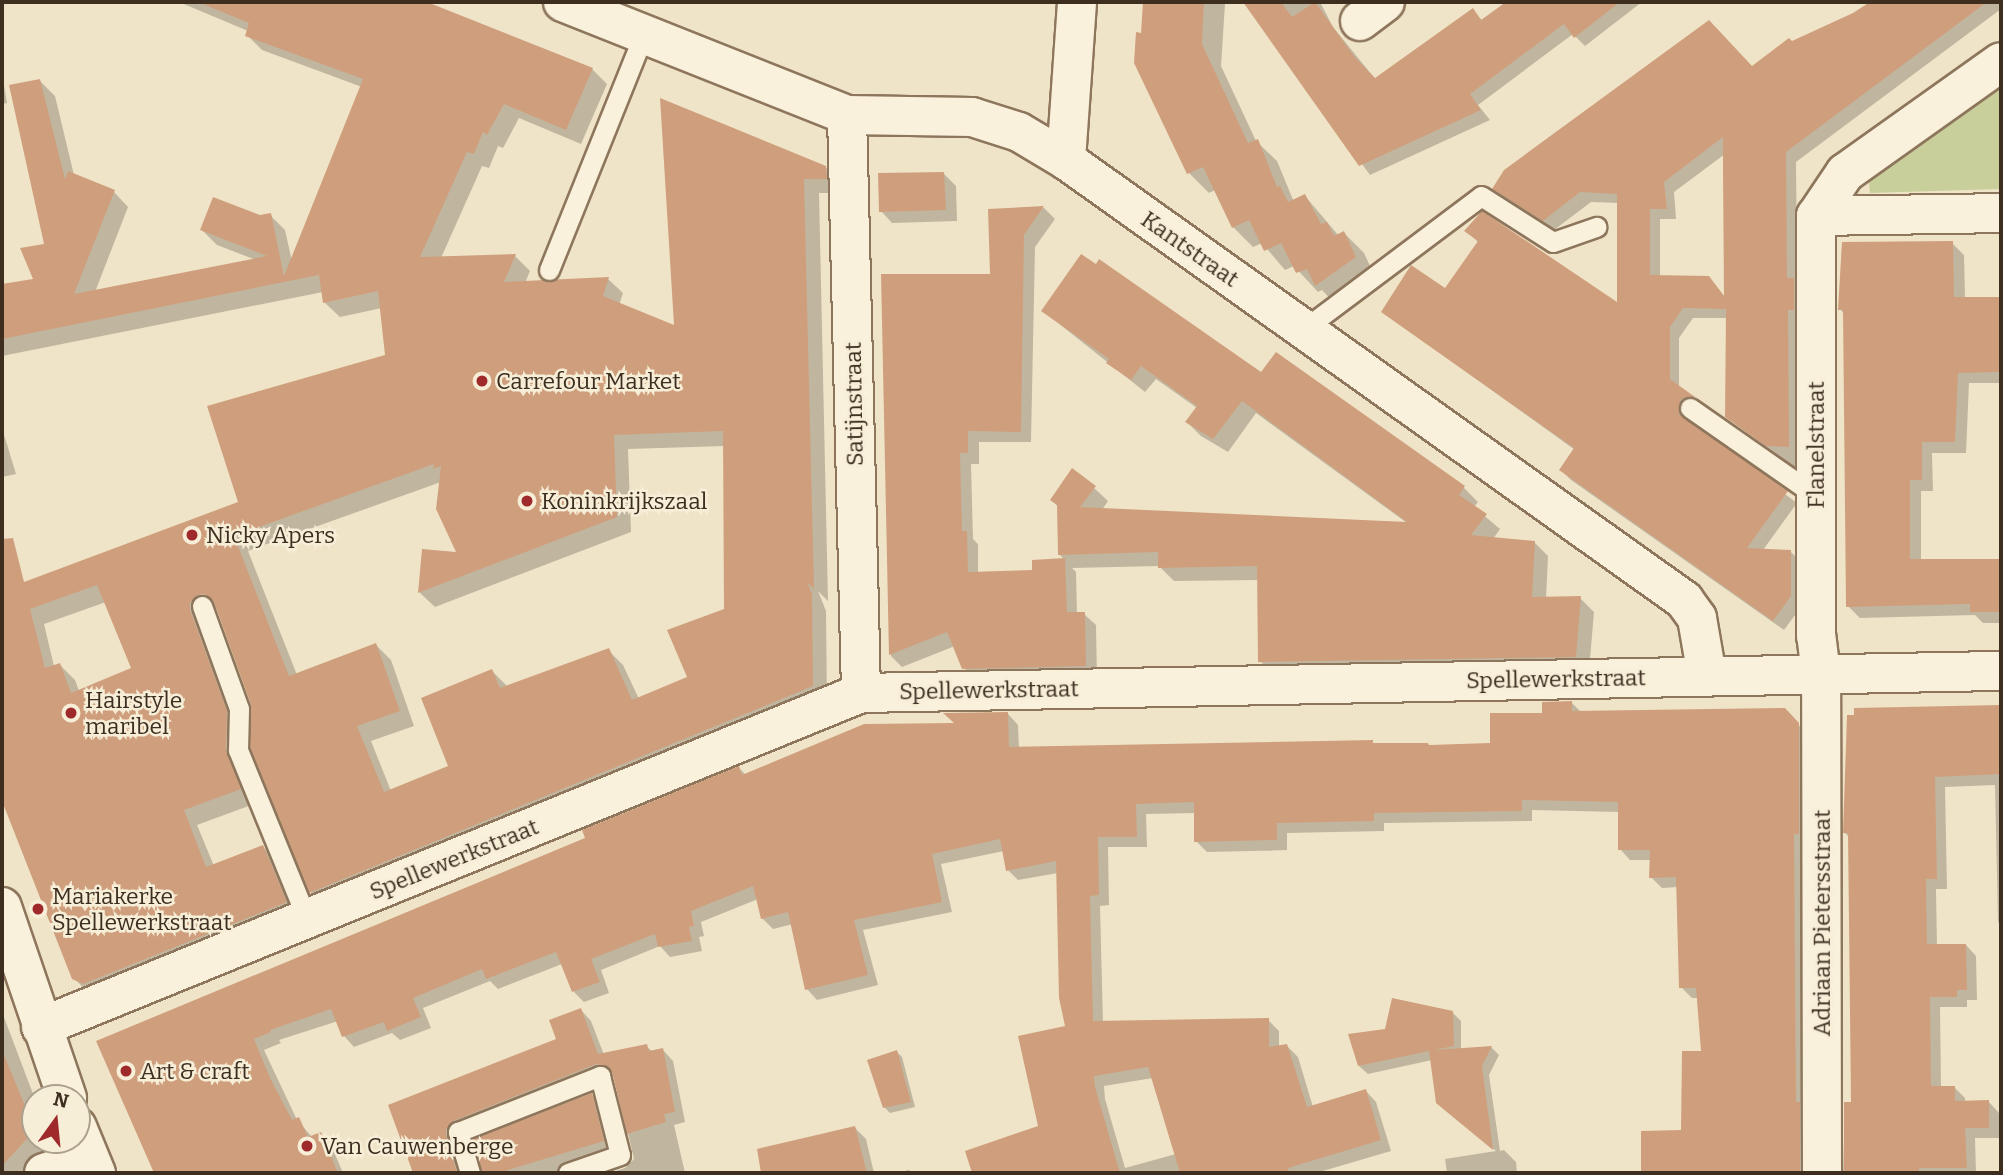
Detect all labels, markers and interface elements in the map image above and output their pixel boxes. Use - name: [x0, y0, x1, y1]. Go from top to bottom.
- street label: Kantstraat: [1136, 205, 1244, 293]
- street label: Satijnstraat: [839, 342, 869, 466]
- place label: Carrefour Market: [496, 367, 681, 395]
- marker: Carrefour Market: [474, 373, 490, 389]
- street label: Flanelstraat: [1802, 381, 1830, 509]
- place label: Koninkrijkszaal: [541, 487, 707, 515]
- marker: Koninkrijkszaal: [519, 493, 535, 509]
- place label: Nicky Apers: [206, 521, 335, 549]
- marker: Nicky Apers: [184, 527, 200, 543]
- street label: Spellewerkstraat: [1466, 664, 1646, 694]
- street label: Spellewerkstraat: [899, 675, 1079, 705]
- place label: Hairstyle maribel: [85, 686, 182, 740]
- marker: Hairstyle maribel: [63, 705, 79, 721]
- street label: Adriaan Pietersstraat: [1808, 810, 1836, 1036]
- street label: Spellewerkstraat: [366, 813, 542, 905]
- place label: Mariakerke Spellewerkstraat: [52, 882, 232, 936]
- marker: Mariakerke Spellewerkstraat: [30, 901, 46, 917]
- place label: Art & craft: [140, 1057, 249, 1085]
- marker: Art & craft: [118, 1063, 134, 1079]
- north arrow: [21, 1084, 91, 1154]
- text: N: [51, 1087, 71, 1113]
- place label: Van Cauwenberge: [321, 1132, 513, 1160]
- marker: Van Cauwenberge: [299, 1138, 315, 1154]

